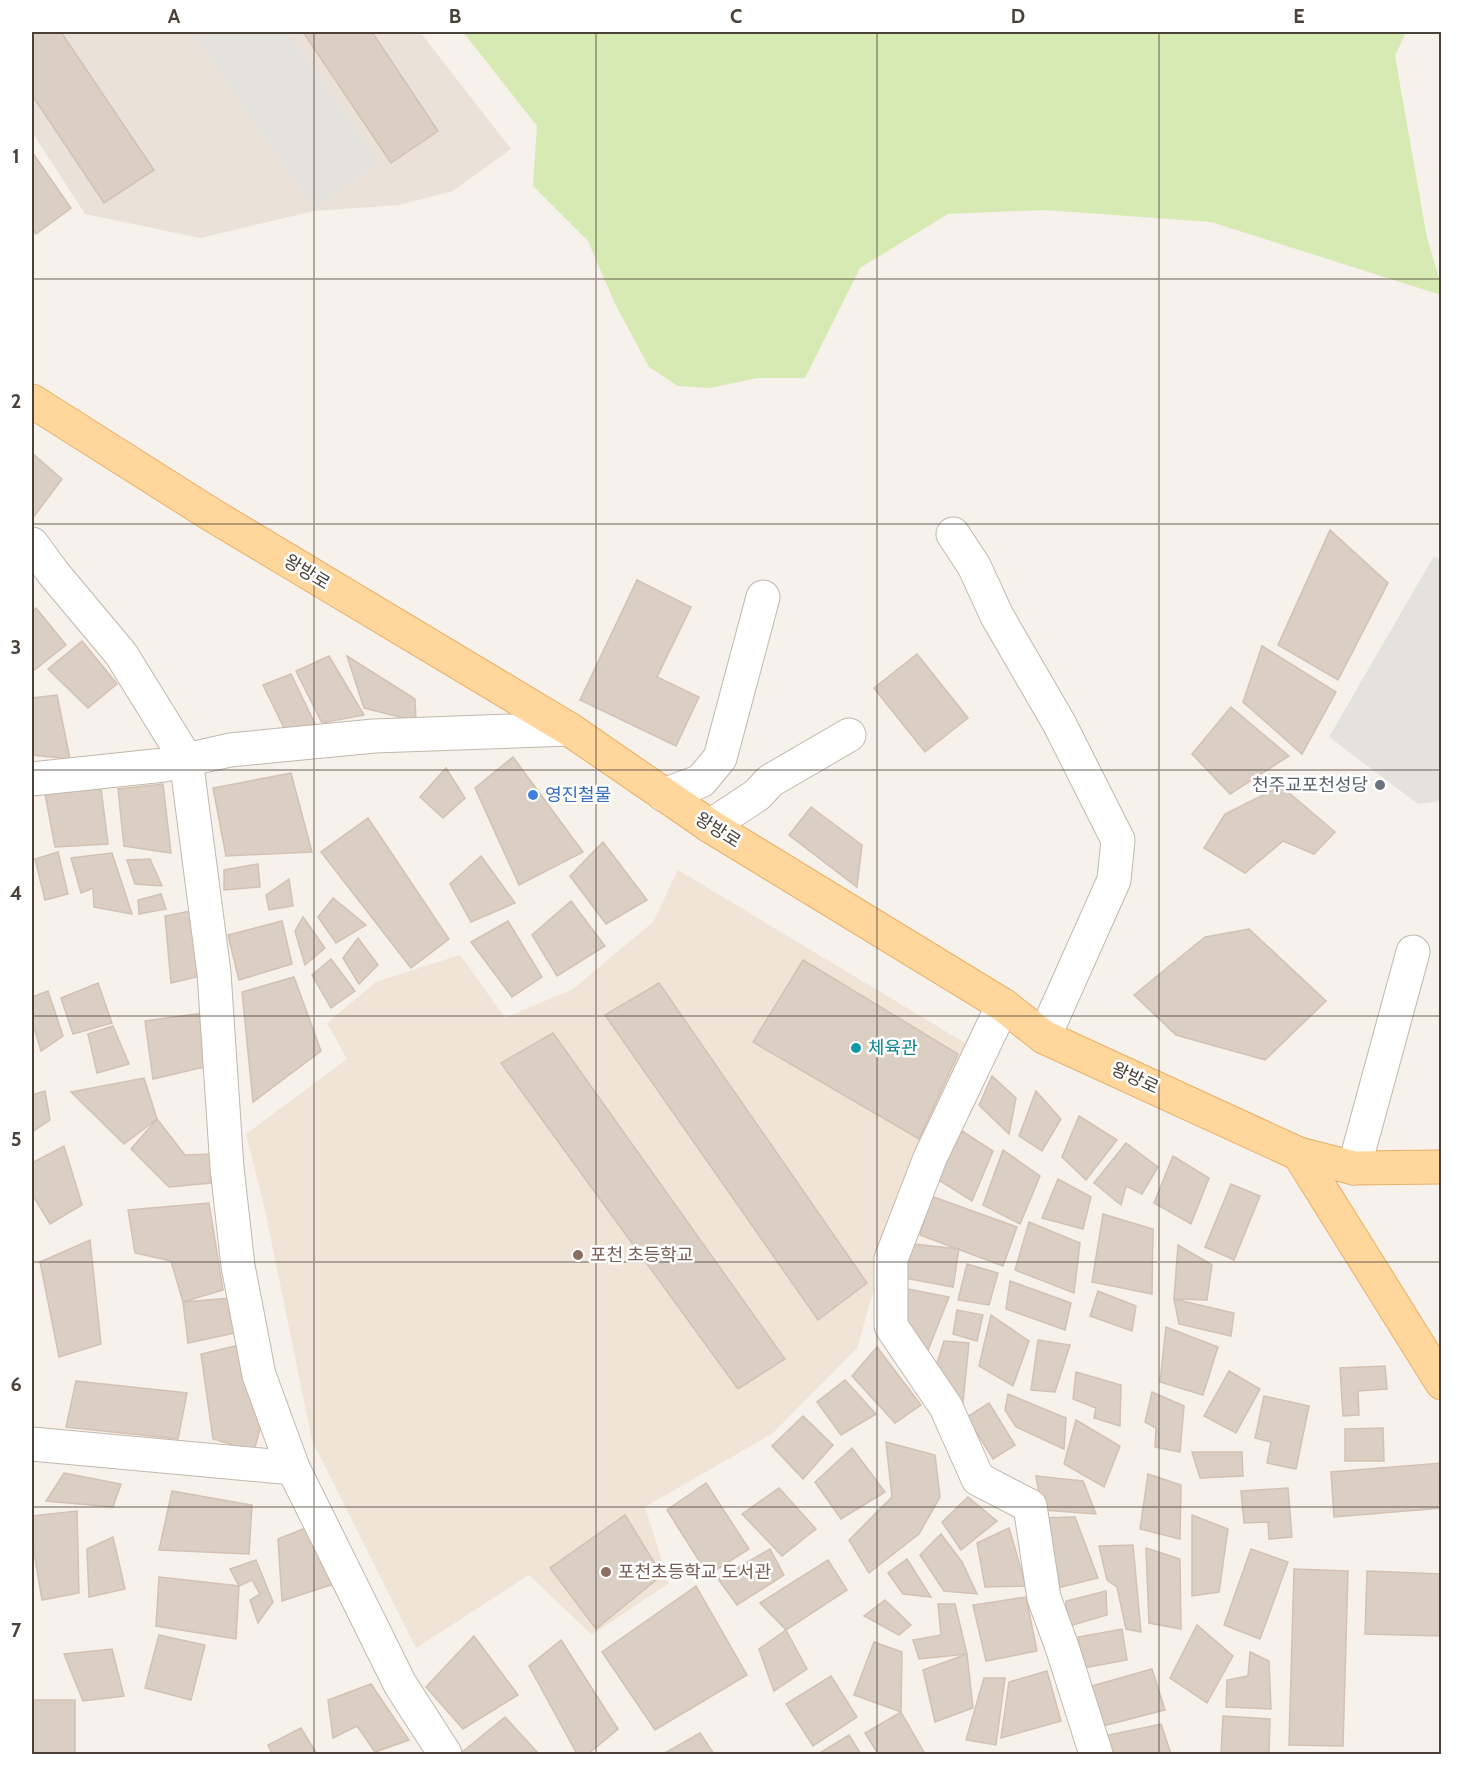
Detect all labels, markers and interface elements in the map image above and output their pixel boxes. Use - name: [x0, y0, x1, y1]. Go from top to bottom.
- text: A: [168, 4, 181, 28]
- text: B: [449, 4, 461, 28]
- text: C: [730, 4, 742, 28]
- text: D: [1011, 4, 1025, 28]
- text: E: [1293, 4, 1305, 28]
- text: 1: [12, 144, 20, 168]
- text: 2: [11, 389, 21, 413]
- street label: 왕방로: [280, 550, 334, 594]
- text: 3: [11, 635, 21, 659]
- place label: 천주교포천성당: [1252, 774, 1368, 796]
- marker: 천주교포천성당: [1373, 778, 1387, 792]
- place label: 영진철물: [545, 784, 611, 806]
- marker: 영진철물: [526, 788, 540, 802]
- street label: 왕방로: [691, 808, 745, 852]
- text: 4: [10, 881, 22, 905]
- place label: 체육관: [868, 1037, 918, 1059]
- marker: 체육관: [849, 1041, 863, 1055]
- street label: 왕방로: [1108, 1058, 1162, 1098]
- text: 5: [11, 1127, 21, 1151]
- place label: 포천 초등학교: [590, 1244, 693, 1266]
- marker: 포천 초등학교: [571, 1248, 585, 1262]
- text: 6: [10, 1372, 22, 1396]
- place label: 포천초등학교 도서관: [618, 1561, 772, 1583]
- marker: 포천초등학교 도서관: [599, 1565, 613, 1579]
- text: 7: [11, 1618, 22, 1642]

